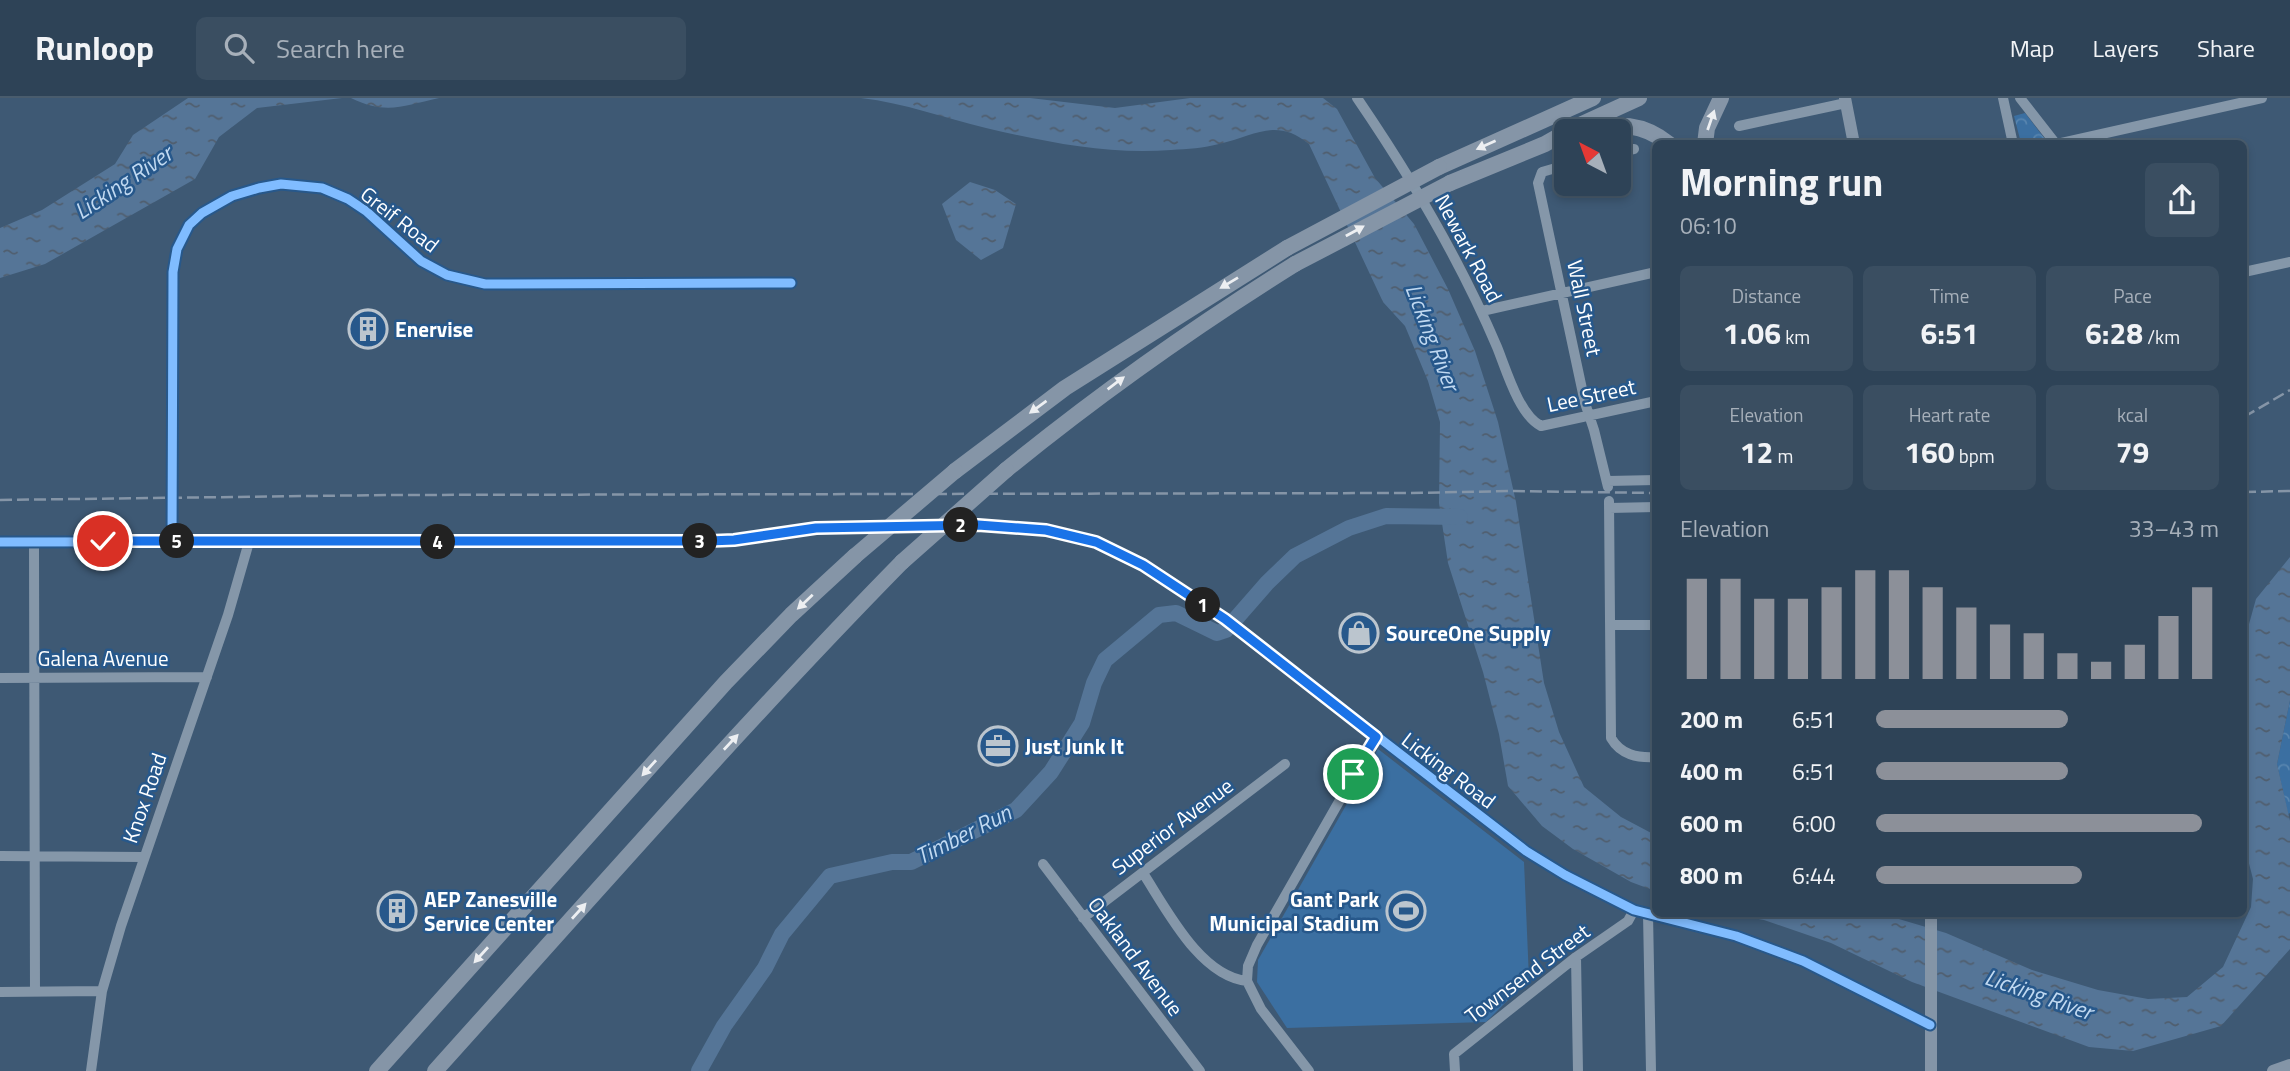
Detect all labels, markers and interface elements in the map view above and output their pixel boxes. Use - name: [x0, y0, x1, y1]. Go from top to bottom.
- search box: [196, 17, 686, 80]
- text: Runloop: [35, 23, 154, 73]
- icon: search: [220, 29, 258, 67]
- text: Search here: [276, 29, 405, 68]
- text: Map: [2010, 30, 2055, 66]
- text: Layers: [2093, 30, 2159, 66]
- text: Share: [2197, 30, 2255, 66]
- one-way arrow: [1706, 109, 1717, 130]
- north arrow: [1554, 119, 1631, 196]
- map controls: [1554, 119, 1631, 196]
- water label: Licking River: [67, 135, 181, 228]
- one-way arrow: [1476, 139, 1496, 151]
- text: Morning run: [1680, 153, 1883, 211]
- button: share: [2145, 163, 2219, 237]
- street label: Greif Road: [354, 178, 446, 260]
- street label: Newark Road: [1427, 188, 1511, 308]
- text: 06:10: [1680, 208, 1737, 243]
- one-way arrow: [1345, 225, 1365, 237]
- street label: Wall Street: [1559, 257, 1611, 360]
- one-way arrow: [1219, 277, 1238, 290]
- water label: Licking River: [1397, 278, 1470, 398]
- text: Distance: [1732, 281, 1801, 310]
- text: Time: [1930, 281, 1969, 310]
- text: Pace: [2113, 281, 2152, 310]
- building icon: Enervise: [347, 308, 389, 350]
- text: 1.06: [1723, 310, 1781, 356]
- text: 6:51: [1920, 310, 1979, 356]
- text: 6:28: [2085, 310, 2143, 356]
- place label: Enervise: [395, 313, 473, 345]
- text: km: [1781, 322, 1810, 351]
- text: /km: [2143, 322, 2180, 351]
- street label: Lee Street: [1544, 370, 1639, 420]
- one-way arrow: [1107, 376, 1125, 391]
- one-way arrow: [1030, 400, 1048, 415]
- text: Elevation: [1730, 400, 1803, 429]
- text: Heart rate: [1909, 400, 1990, 429]
- text: kcal: [2117, 400, 2148, 429]
- text: 12: [1740, 429, 1773, 475]
- text: 160: [1904, 429, 1955, 475]
- text: 79: [2116, 429, 2149, 475]
- text: m: [1773, 441, 1793, 470]
- text: bpm: [1955, 441, 1995, 470]
- pin: 2: [944, 508, 978, 542]
- text: 2: [955, 510, 966, 539]
- pin: [73, 511, 133, 571]
- text: Elevation: [1680, 511, 1769, 546]
- text: 33–43 m: [2129, 511, 2219, 546]
- icon: check: [84, 522, 122, 560]
- pin: 5: [160, 524, 194, 558]
- pin: 4: [420, 524, 456, 560]
- pin: 3: [682, 524, 718, 558]
- text: 5: [171, 526, 182, 555]
- text: 3: [694, 526, 705, 555]
- text: 4: [432, 527, 443, 556]
- pin: 1: [1186, 588, 1220, 622]
- text: 1: [1197, 590, 1208, 619]
- one-way arrow: [797, 594, 814, 610]
- shop icon: SourceOne Supply: [1338, 612, 1380, 654]
- place label: SourceOne Supply: [1386, 617, 1551, 649]
- street label: Galena Avenue: [37, 642, 169, 674]
- text: 200 m: [1680, 702, 1743, 737]
- text: 6:51: [1792, 702, 1836, 737]
- street label: Licking Road: [1395, 724, 1503, 816]
- office icon: Just Junk It: [977, 725, 1019, 767]
- place label: Just Junk It: [1025, 730, 1124, 762]
- one-way arrow: [723, 734, 739, 751]
- pin: [1323, 744, 1383, 804]
- street label: Knox Road: [114, 749, 174, 847]
- text: 400 m: [1680, 754, 1743, 789]
- text: 6:51: [1792, 754, 1836, 789]
- icon: arrive: [1334, 755, 1372, 793]
- one-way arrow: [642, 759, 657, 776]
- street label: Superior Avenue: [1105, 770, 1239, 882]
- water label: Timber Run: [909, 795, 1018, 873]
- text: 600 m: [1680, 806, 1743, 841]
- text: 6:00: [1792, 806, 1836, 841]
- text: 800 m: [1680, 858, 1743, 893]
- text: 6:44: [1792, 858, 1836, 893]
- place label: AEP Zanesville Service Center: [424, 883, 557, 939]
- place label: Gant Park Municipal Stadium: [1209, 883, 1379, 939]
- street label: Oakland Avenue: [1080, 889, 1192, 1023]
- building icon: AEP Zanesville Service Center: [376, 890, 418, 932]
- sports icon: Gant Park Municipal Stadium: [1385, 890, 1427, 932]
- one-way arrow: [570, 903, 586, 920]
- street label: Townsend Street: [1458, 915, 1597, 1031]
- one-way arrow: [473, 946, 489, 964]
- water label: Licking River: [1980, 959, 2100, 1030]

